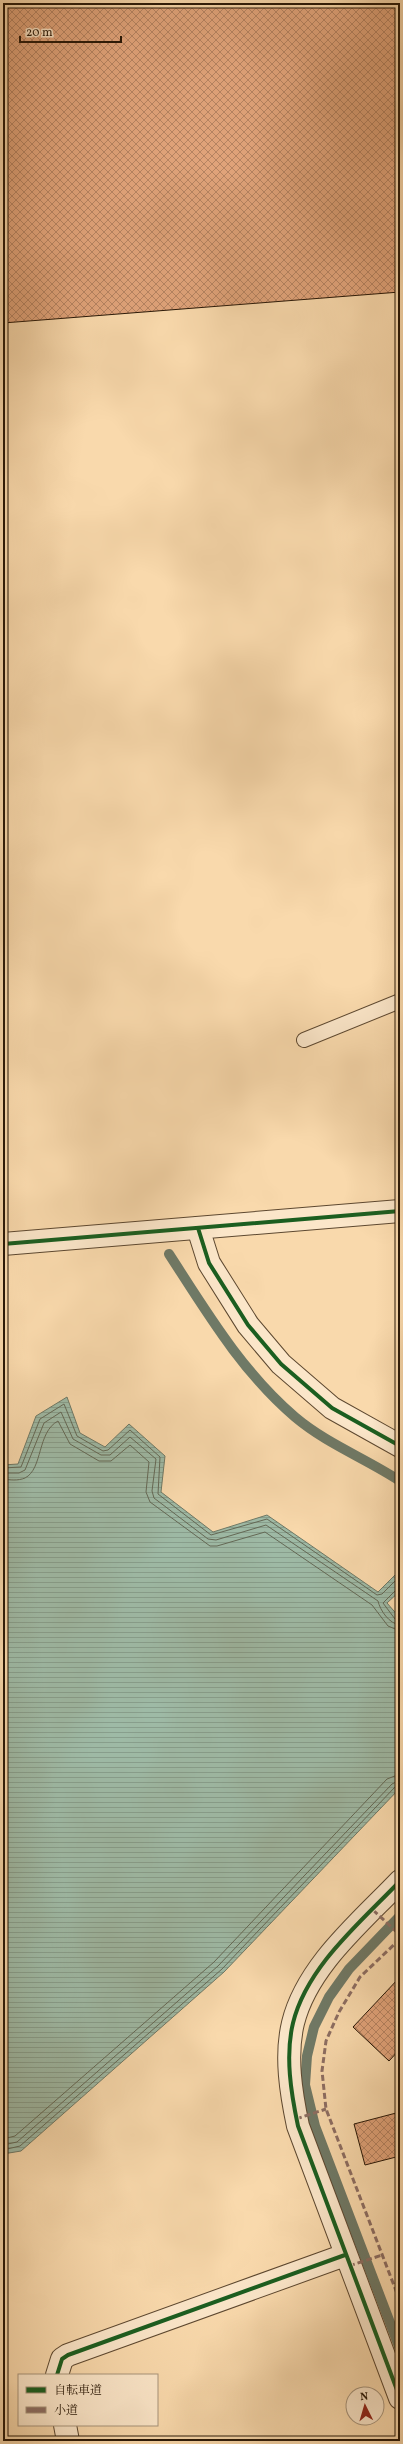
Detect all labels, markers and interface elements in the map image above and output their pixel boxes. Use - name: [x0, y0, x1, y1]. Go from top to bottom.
- scale bar: [20, 18, 121, 44]
- text: 20 m: [26, 25, 53, 41]
- legend: [18, 2374, 158, 2426]
- text: 自転車道: [54, 2383, 102, 2399]
- north arrow: [345, 2386, 385, 2426]
- text: N: [360, 2390, 369, 2405]
- text: 小道: [54, 2403, 78, 2419]

